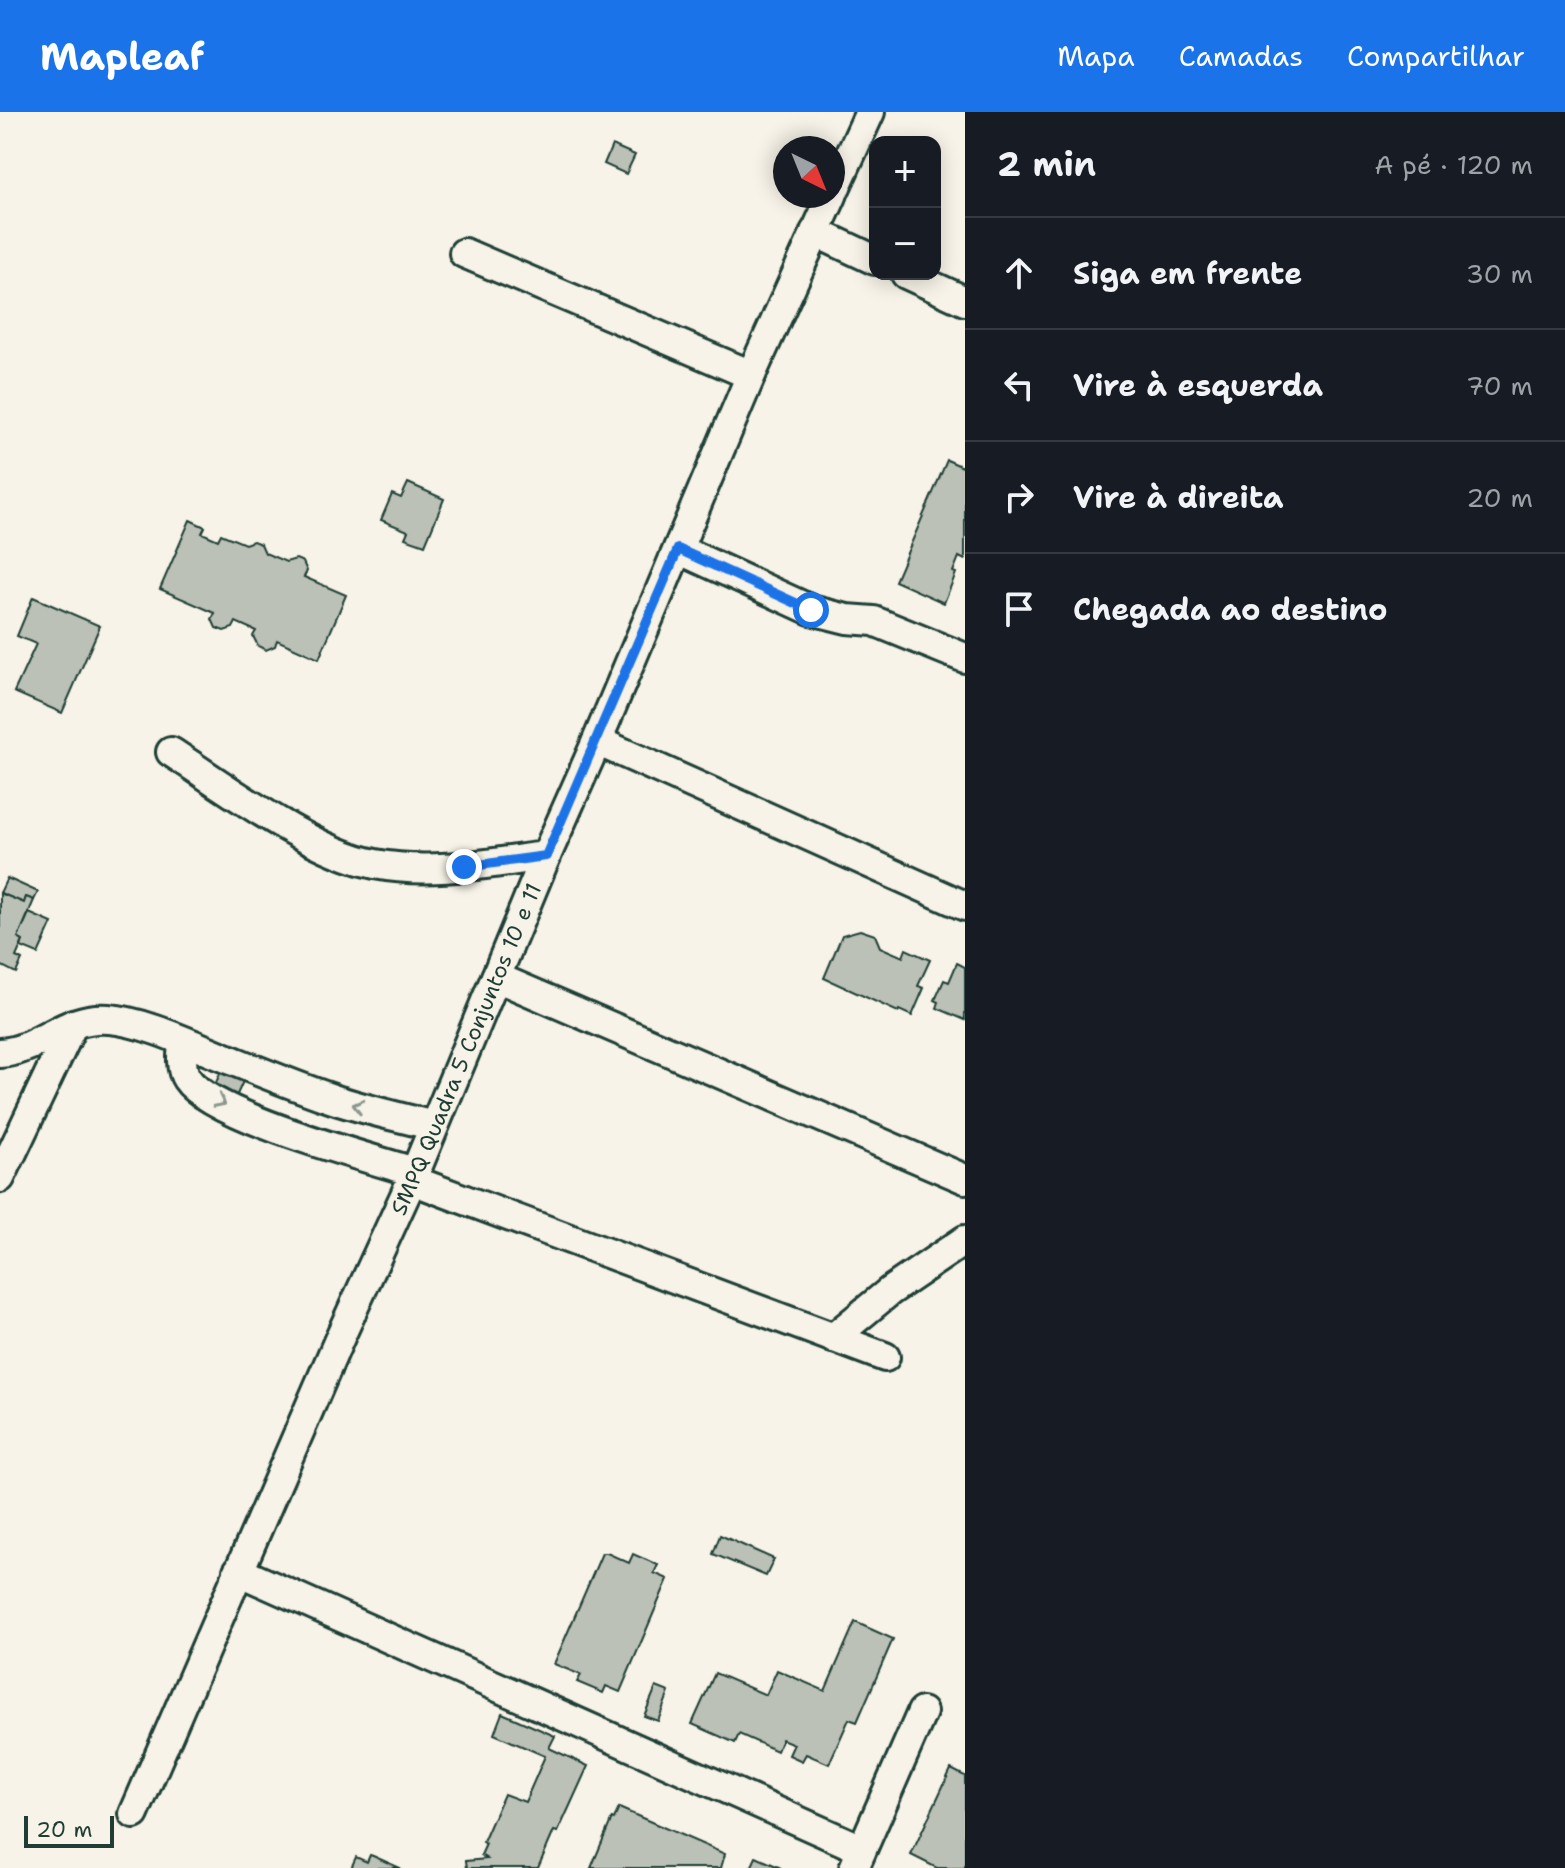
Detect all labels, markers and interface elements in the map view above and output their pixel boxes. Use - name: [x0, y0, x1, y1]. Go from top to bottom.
- text: Mapleaf: [40, 31, 205, 82]
- text: Mapa: [1057, 37, 1135, 75]
- text: Camadas: [1179, 37, 1303, 75]
- text: Compartilhar: [1347, 37, 1525, 75]
- north arrow: [773, 136, 845, 208]
- map controls: [869, 136, 941, 280]
- button: +: [869, 136, 941, 208]
- text: 2 min: [997, 141, 1096, 187]
- text: A pé · 120 m: [1375, 147, 1533, 182]
- button: −: [869, 208, 941, 280]
- icon: ahead: [997, 251, 1041, 295]
- text: Siga em frente: [1073, 253, 1302, 294]
- text: 30 m: [1466, 256, 1533, 291]
- icon: left: [997, 363, 1041, 407]
- text: Vire à esquerda: [1073, 365, 1323, 406]
- text: 70 m: [1466, 368, 1533, 403]
- icon: right: [997, 475, 1041, 519]
- text: Vire à direita: [1073, 477, 1284, 518]
- text: 20 m: [1466, 480, 1533, 515]
- icon: arrive: [997, 587, 1041, 631]
- text: Chegada ao destino: [1073, 589, 1388, 630]
- route start: [793, 592, 829, 628]
- route end: [446, 849, 482, 885]
- street label: SMPQ Quadra 5 Conjuntos 10 e 11: [384, 879, 548, 1219]
- one-way arrow: [212, 1093, 227, 1108]
- one-way arrow: [352, 1099, 366, 1115]
- scale bar: [24, 1812, 114, 1848]
- text: 20 m: [36, 1815, 93, 1844]

